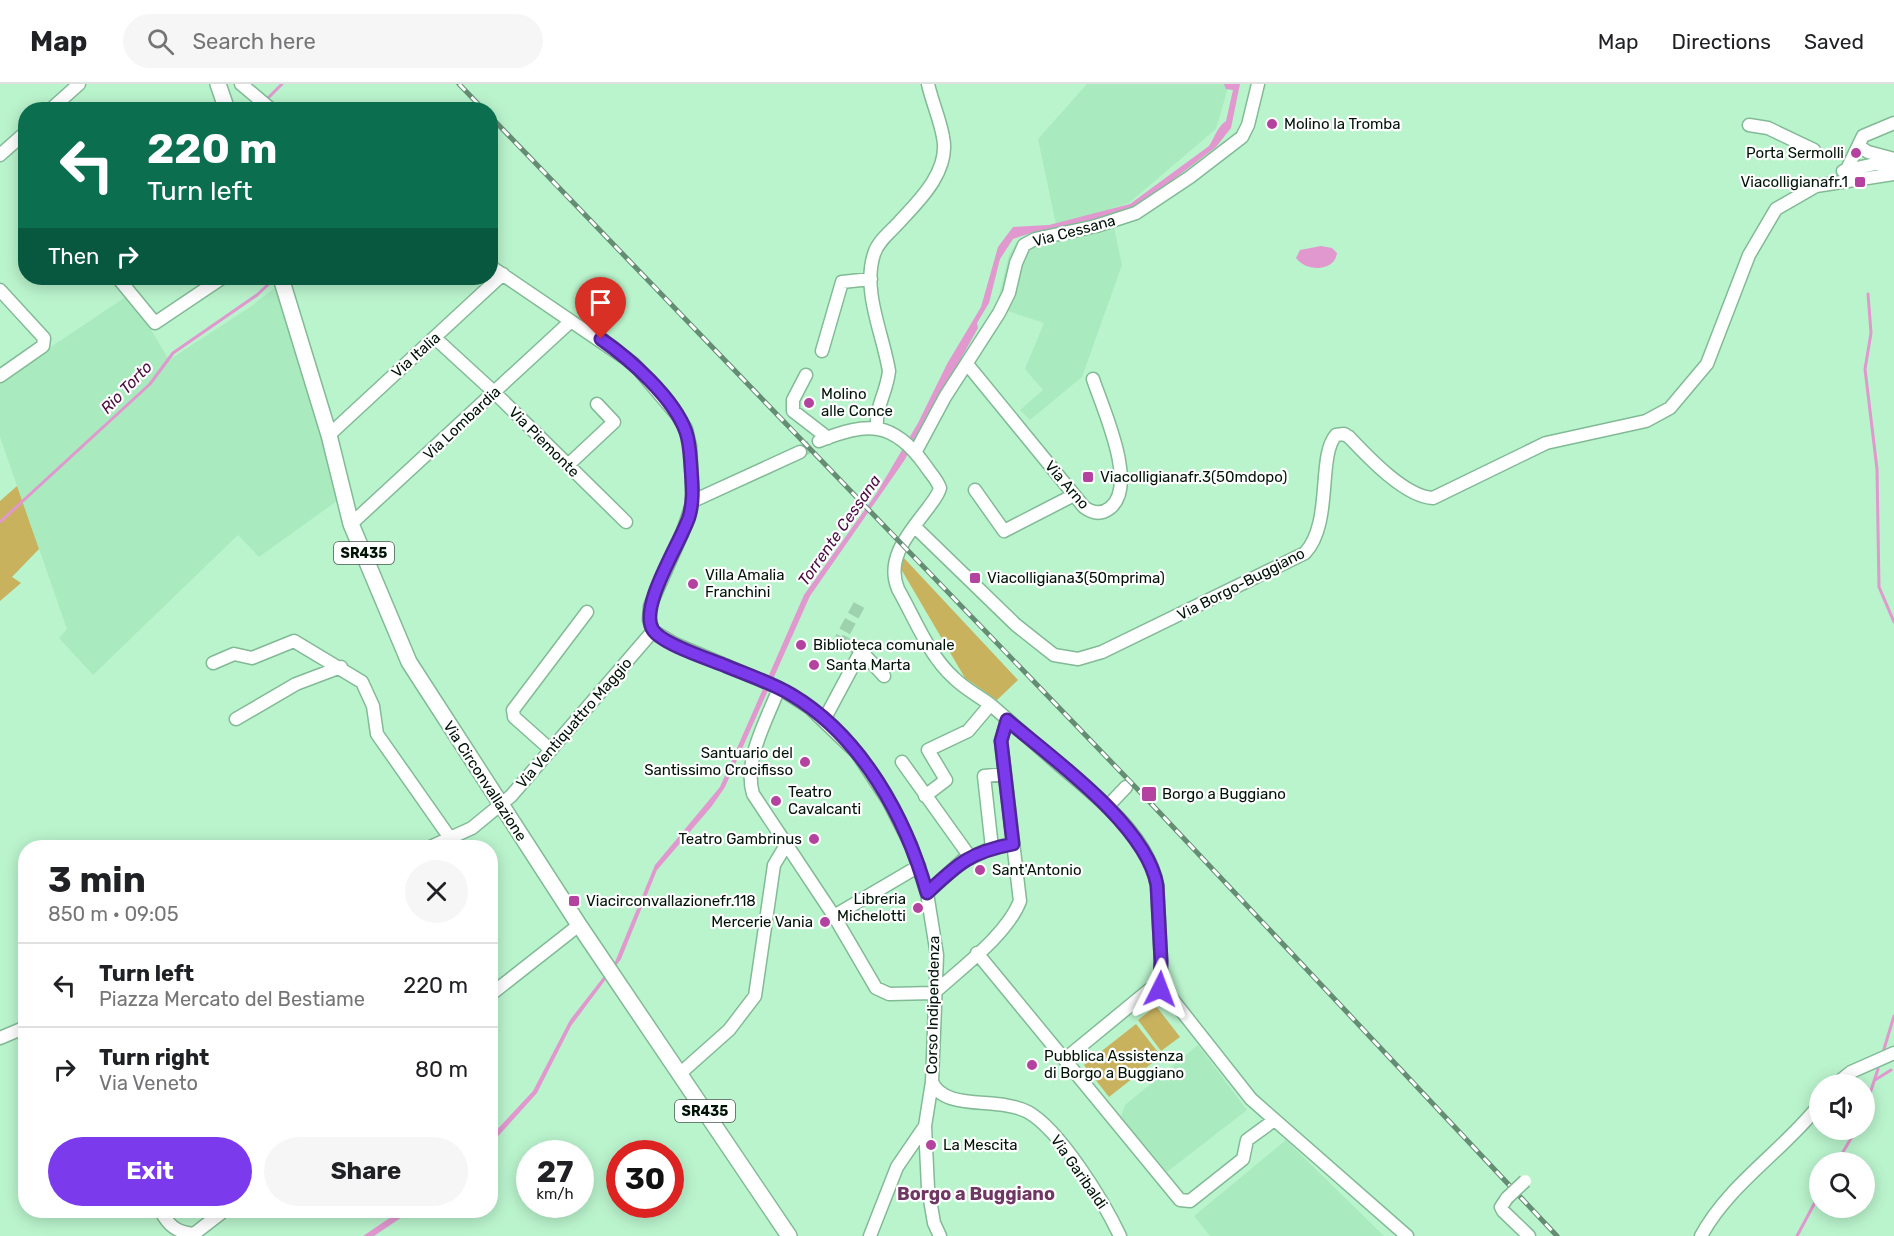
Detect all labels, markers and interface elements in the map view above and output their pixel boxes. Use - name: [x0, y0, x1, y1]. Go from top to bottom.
- search box: [123, 14, 543, 68]
- text: Map: [30, 25, 87, 58]
- icon: search: [144, 25, 177, 58]
- text: Search here: [192, 28, 316, 55]
- text: Map: [1598, 29, 1639, 54]
- text: Directions: [1672, 29, 1771, 54]
- text: Saved: [1804, 29, 1864, 54]
- place label: Molino la Tromba: [1284, 115, 1401, 133]
- marker: Molino la Tromba: [1265, 117, 1279, 131]
- text: 220 m: [147, 124, 278, 174]
- icon: left: [48, 126, 126, 204]
- place label: Porta Sermolli: [1746, 144, 1844, 162]
- marker: Porta Sermolli: [1849, 146, 1863, 160]
- place label: Viacolligianafr.1: [1740, 173, 1848, 191]
- text: Turn left: [147, 175, 252, 207]
- marker: Viacolligianafr.1: [1853, 175, 1867, 189]
- street label: Via Cessana: [1031, 211, 1117, 251]
- icon: right: [111, 240, 144, 273]
- text: Then: [48, 243, 99, 270]
- pin: [575, 277, 626, 339]
- icon: arrive: [584, 286, 617, 319]
- street label: Via Italia: [388, 329, 444, 381]
- water label: Rio Torto: [97, 357, 156, 417]
- street label: Via Lombardia: [420, 383, 504, 463]
- place label: Molino alle Conce: [821, 385, 893, 420]
- marker: Molino alle Conce: [802, 396, 816, 410]
- street label: Via Piemonte: [505, 403, 583, 481]
- street label: Via Arno: [1041, 457, 1093, 513]
- place label: Viacolligianafr.3(50mdopo): [1100, 468, 1287, 486]
- marker: Viacolligianafr.3(50mdopo): [1081, 470, 1095, 484]
- water label: Torrente Cessana: [794, 471, 885, 589]
- road number: SR435: [334, 542, 394, 564]
- street label: Via Borgo-Buggiano: [1174, 544, 1308, 624]
- place label: Villa Amalia Franchini: [705, 566, 784, 601]
- place label: Viacolligiana3(50mprima): [987, 569, 1165, 587]
- marker: Viacolligiana3(50mprima): [968, 571, 982, 585]
- marker: Villa Amalia Franchini: [686, 577, 700, 591]
- place label: Biblioteca comunale: [813, 636, 955, 654]
- marker: Biblioteca comunale: [794, 638, 808, 652]
- street label: Via Ventiquattro Maggio: [512, 654, 636, 792]
- place label: Santa Marta: [826, 656, 910, 674]
- marker: Santa Marta: [807, 658, 821, 672]
- street label: Via Circonvallazione: [439, 718, 531, 844]
- place label: Santuario del Santissimo Crocifisso: [644, 744, 793, 779]
- marker: Santuario del Santissimo Crocifisso: [798, 755, 812, 769]
- place label: Teatro Cavalcanti: [788, 783, 861, 818]
- marker: Borgo a Buggiano: [1140, 785, 1158, 803]
- place label: Borgo a Buggiano: [1162, 785, 1286, 803]
- marker: Teatro Cavalcanti: [769, 794, 783, 808]
- place label: Teatro Gambrinus: [679, 830, 802, 848]
- marker: Teatro Gambrinus: [807, 832, 821, 846]
- text: 3 min: [48, 858, 146, 901]
- button: close: [405, 860, 468, 923]
- place label: Sant'Antonio: [992, 861, 1082, 879]
- marker: Sant'Antonio: [973, 863, 987, 877]
- place label: Libreria Michelotti: [837, 890, 906, 925]
- place label: Viacirconvallazionefr.118: [586, 892, 756, 910]
- marker: Viacirconvallazionefr.118: [567, 894, 581, 908]
- marker: Libreria Michelotti: [911, 901, 925, 915]
- text: 850 m · 09:05: [48, 902, 179, 926]
- place label: Mercerie Vania: [711, 913, 813, 931]
- marker: Mercerie Vania: [818, 915, 832, 929]
- street label: Corso Indipendenza: [923, 935, 943, 1075]
- position arrow: [1128, 957, 1192, 1021]
- text: Turn left: [99, 960, 194, 987]
- icon: left: [48, 969, 81, 1002]
- text: 220 m: [403, 972, 468, 999]
- text: Piazza Mercato del Bestiame: [99, 987, 365, 1011]
- text: Turn right: [99, 1044, 209, 1071]
- place label: Pubblica Assistenza di Borgo a Buggiano: [1044, 1047, 1184, 1082]
- icon: right: [48, 1053, 81, 1086]
- text: 80 m: [415, 1056, 468, 1083]
- marker: Pubblica Assistenza di Borgo a Buggiano: [1025, 1058, 1039, 1072]
- text: Via Veneto: [99, 1071, 198, 1095]
- map controls: [1809, 1074, 1875, 1218]
- button: sound: [1809, 1074, 1875, 1140]
- road number: SR435: [675, 1100, 735, 1122]
- street label: Via Garibaldi: [1047, 1131, 1111, 1213]
- place label: La Mescita: [943, 1136, 1017, 1154]
- button: Exit: [48, 1137, 252, 1206]
- button: Share: [264, 1137, 468, 1206]
- marker: La Mescita: [924, 1138, 938, 1152]
- speed limit sign: 30: [606, 1140, 684, 1218]
- button: search: [1809, 1152, 1875, 1218]
- text: 27: [537, 1154, 573, 1190]
- district label: Borgo a Buggiano: [897, 1183, 1055, 1205]
- text: km/h: [536, 1185, 574, 1203]

